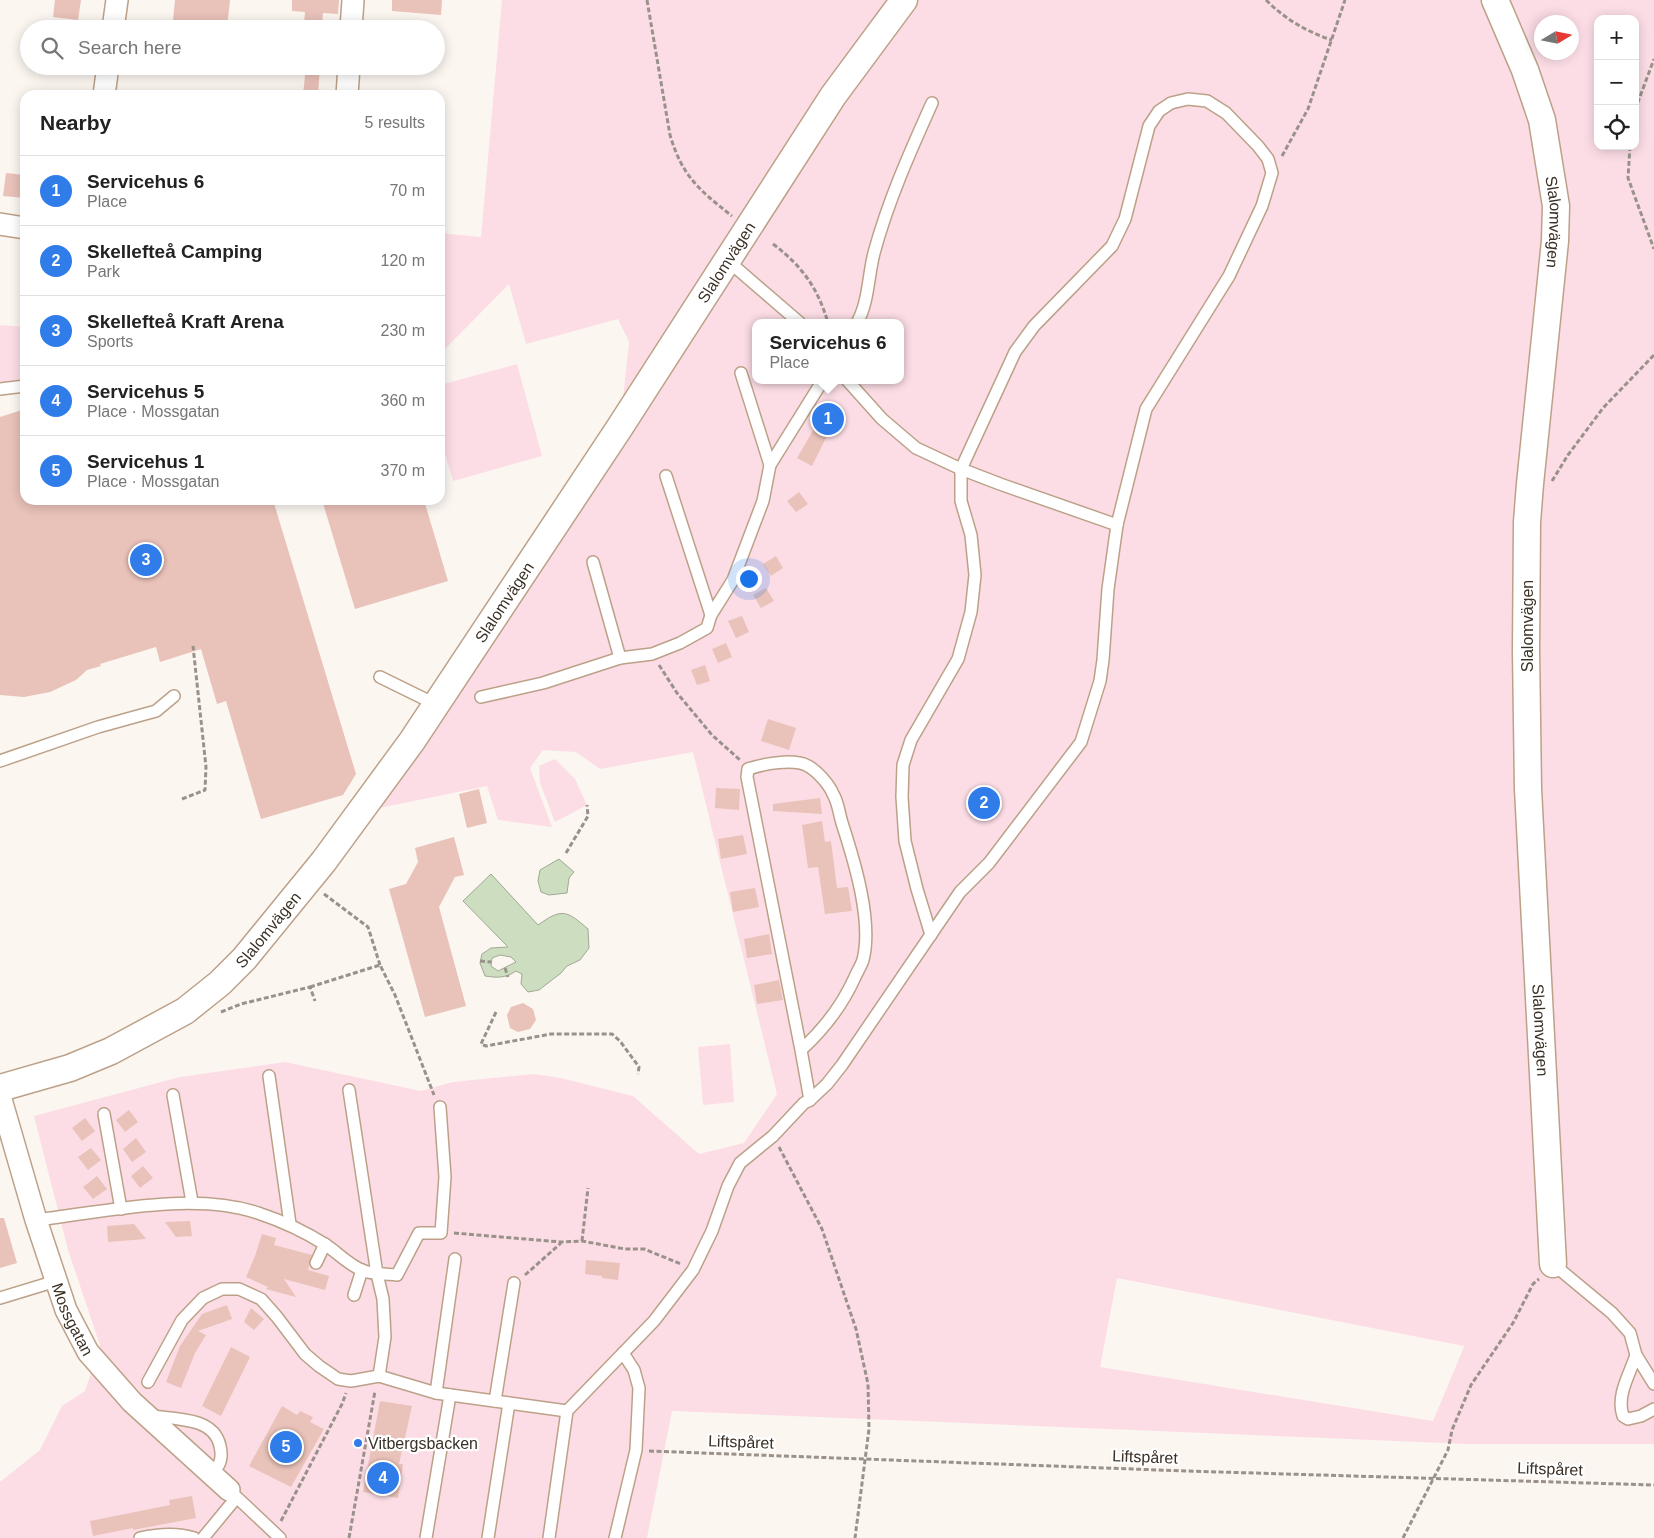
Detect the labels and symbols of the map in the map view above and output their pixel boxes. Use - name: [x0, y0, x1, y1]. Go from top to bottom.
- north arrow: [1534, 15, 1579, 60]
- street label: Slalomvägen: [1543, 175, 1565, 269]
- street label: Slalomvägen: [694, 219, 758, 306]
- pin: 1: [812, 400, 844, 438]
- pin: 3: [130, 541, 162, 579]
- street label: Slalomvägen: [471, 559, 537, 645]
- your location: [736, 566, 762, 592]
- street label: Slalomvägen: [1519, 580, 1536, 672]
- pin: 2: [968, 784, 1000, 822]
- street label: Slalomvägen: [232, 888, 304, 971]
- street label: Slalomvägen: [1530, 983, 1552, 1077]
- street label: Mossgatan: [49, 1281, 97, 1358]
- pin: 5: [270, 1428, 302, 1466]
- street label: Liftspåret: [708, 1432, 775, 1452]
- place label: Vitbergsbacken: [368, 1435, 478, 1452]
- marker: Vitbergsbacken: [352, 1437, 364, 1449]
- street label: Liftspåret: [1112, 1447, 1179, 1467]
- pin: 4: [367, 1459, 399, 1497]
- street label: Liftspåret: [1517, 1459, 1584, 1479]

